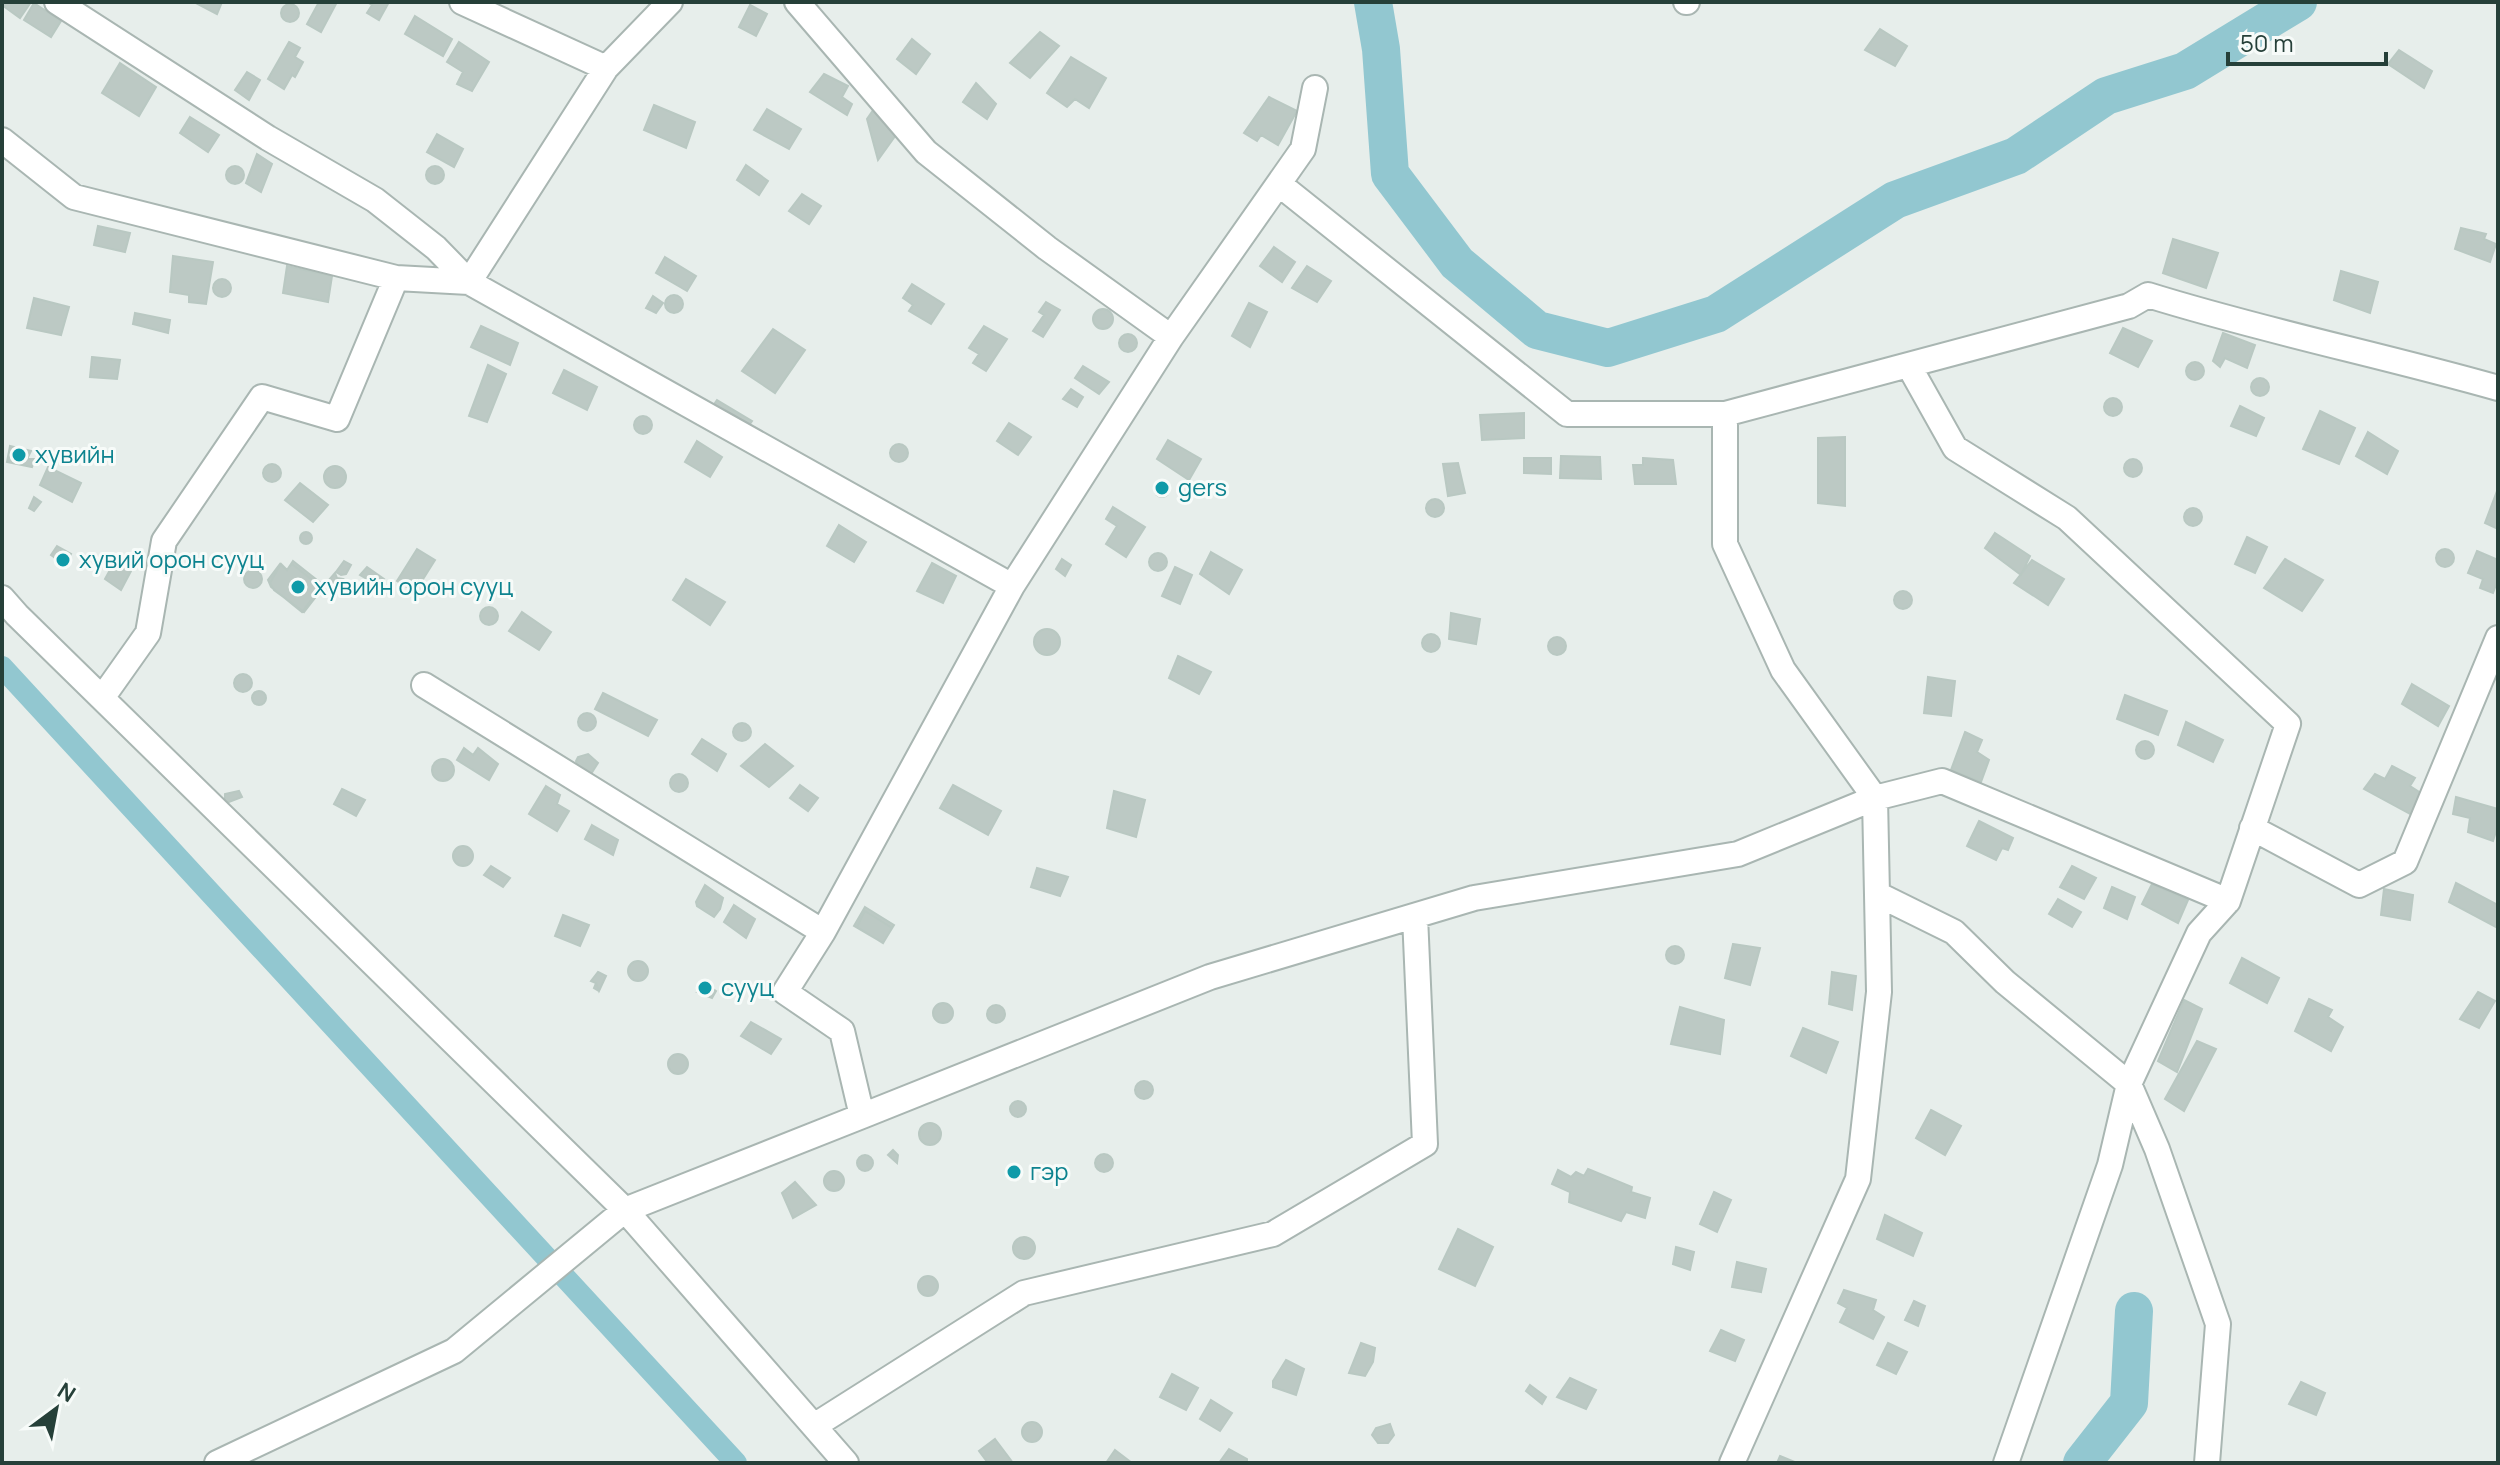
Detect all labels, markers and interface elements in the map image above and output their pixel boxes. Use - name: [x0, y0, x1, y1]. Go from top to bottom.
- scale bar: [2228, 16, 2386, 66]
- text: 50 m: [2240, 26, 2294, 59]
- place label: хувийн: [35, 437, 115, 470]
- marker: хувийн: [10, 446, 28, 464]
- place label: gers: [1178, 470, 1227, 503]
- marker: gers: [1153, 479, 1171, 497]
- place label: хувий орон сууц: [79, 542, 264, 575]
- marker: хувий орон сууц: [54, 551, 72, 569]
- place label: хувийн орон сууц: [314, 569, 513, 602]
- marker: хувийн орон сууц: [289, 578, 307, 596]
- place label: сууц: [721, 970, 774, 1003]
- marker: сууц: [696, 979, 714, 997]
- place label: гэр: [1030, 1154, 1068, 1187]
- marker: гэр: [1005, 1163, 1023, 1181]
- north arrow: [16, 1369, 96, 1449]
- text: N: [52, 1375, 81, 1409]

